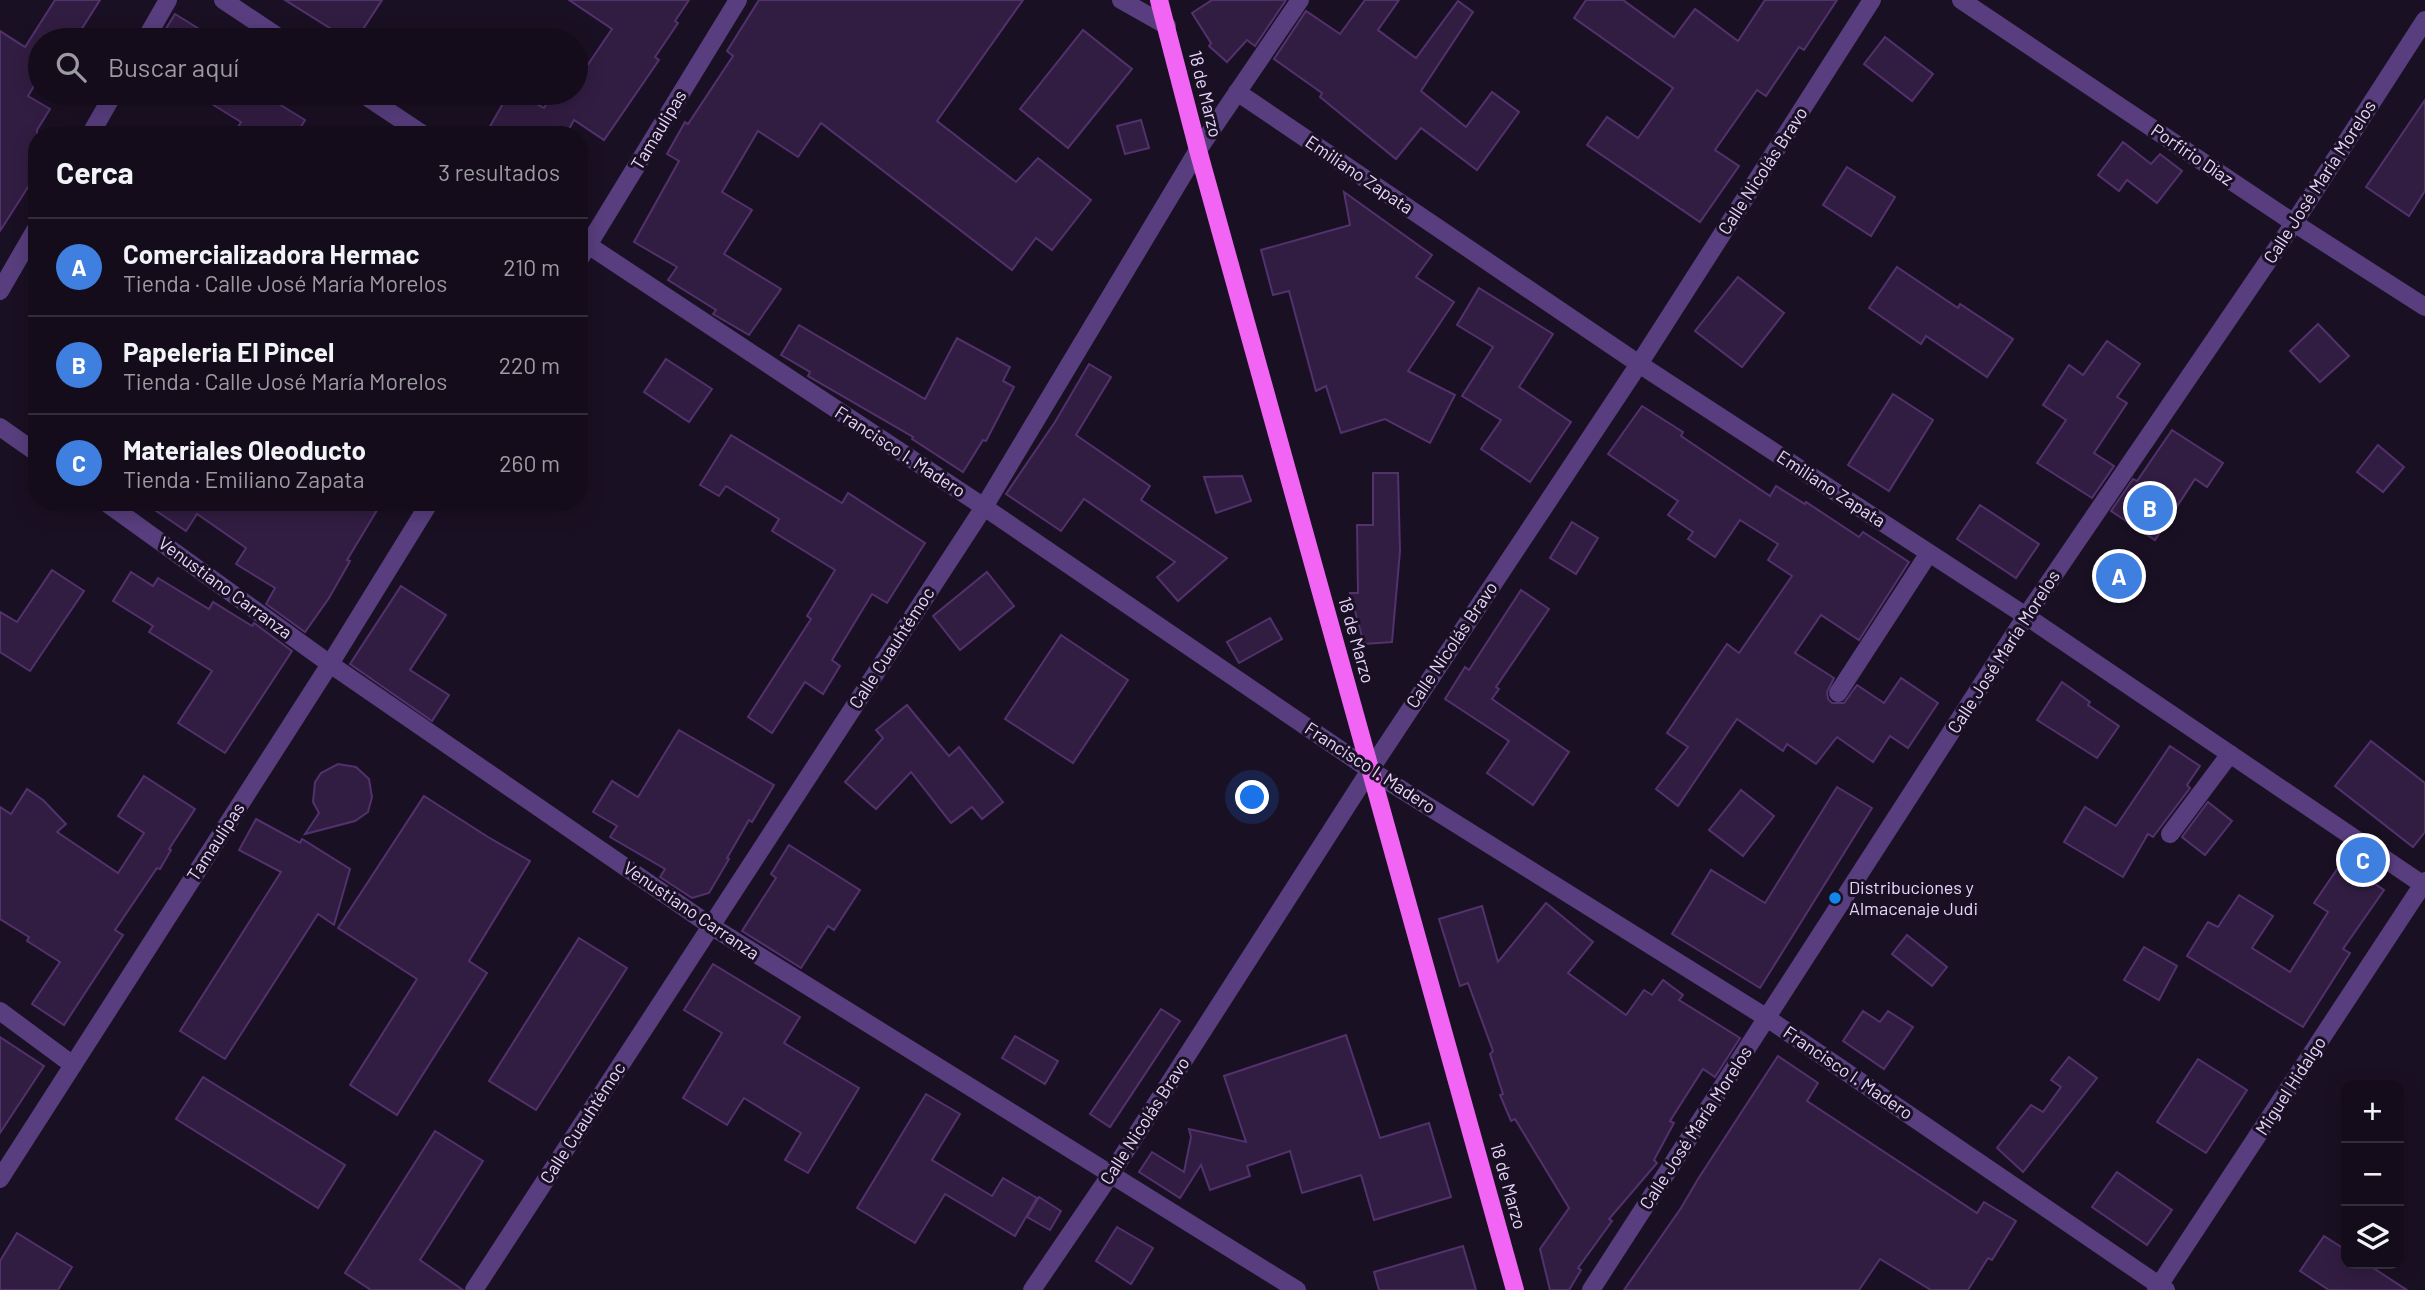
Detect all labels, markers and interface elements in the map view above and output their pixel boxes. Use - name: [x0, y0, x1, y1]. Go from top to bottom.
- search box: [28, 28, 588, 105]
- icon: search: [52, 48, 90, 86]
- street label: 18 de Marzo: [1185, 48, 1227, 139]
- text: Buscar aquí: [108, 51, 239, 82]
- street label: Tamaulipas: [626, 85, 691, 173]
- street label: Calle José María Morelos: [2258, 96, 2380, 267]
- street label: Calle Nicolás Bravo: [1713, 102, 1812, 238]
- street label: Porfirio Díaz: [2147, 119, 2238, 190]
- street label: Emiliano Zapata: [1302, 130, 1418, 218]
- text: Cerca: [56, 154, 134, 190]
- text: 3 resultados: [438, 158, 560, 186]
- text: Comercializadora Hermac: [123, 238, 420, 269]
- text: A: [71, 253, 87, 281]
- text: 210 m: [503, 253, 560, 281]
- text: Tienda · Calle José María Morelos: [123, 269, 447, 297]
- text: Papeleria El Pincel: [123, 336, 334, 367]
- text: B: [72, 351, 86, 379]
- text: 220 m: [499, 351, 560, 379]
- text: Tienda · Calle José María Morelos: [123, 367, 447, 395]
- street label: Francisco I. Madero: [831, 401, 970, 502]
- text: Materiales Oleoducto: [123, 434, 366, 465]
- street label: Emiliano Zapata: [1773, 445, 1890, 531]
- text: C: [72, 449, 86, 477]
- text: 260 m: [499, 449, 560, 477]
- text: Tienda · Emiliano Zapata: [123, 465, 364, 493]
- pin: B: [2127, 482, 2173, 534]
- street label: Venustiano Carranza: [154, 531, 297, 643]
- pin: A: [2096, 550, 2142, 602]
- street label: Calle José María Morelos: [1942, 566, 2064, 737]
- street label: Calle Nicolás Bravo: [1401, 577, 1502, 712]
- street label: Calle Cuauhtémoc: [844, 583, 939, 712]
- street label: 18 de Marzo: [1334, 594, 1380, 685]
- street label: Francisco I. Madero: [1301, 717, 1440, 818]
- your location: [1235, 780, 1269, 814]
- street label: Tamaulipas: [182, 798, 249, 885]
- pin: C: [2340, 834, 2386, 886]
- street label: Venustiano Carranza: [619, 856, 764, 964]
- place label: Distribuciones y Almacenaje Judi: [1849, 876, 1978, 919]
- marker: Distribuciones y Almacenaje Judi: [1827, 890, 1843, 906]
- street label: Francisco I. Madero: [1780, 1021, 1918, 1124]
- street label: Miguel Hidalgo: [2250, 1032, 2330, 1139]
- street label: Calle José María Morelos: [1634, 1042, 1756, 1213]
- street label: Calle Nicolás Bravo: [1095, 1052, 1194, 1188]
- street label: Calle Cuauhtémoc: [535, 1058, 630, 1187]
- map controls: [2341, 1080, 2404, 1269]
- button: +: [2341, 1080, 2404, 1143]
- street label: 18 de Marzo: [1486, 1140, 1532, 1231]
- button: −: [2341, 1143, 2404, 1206]
- button: layers: [2341, 1206, 2404, 1269]

